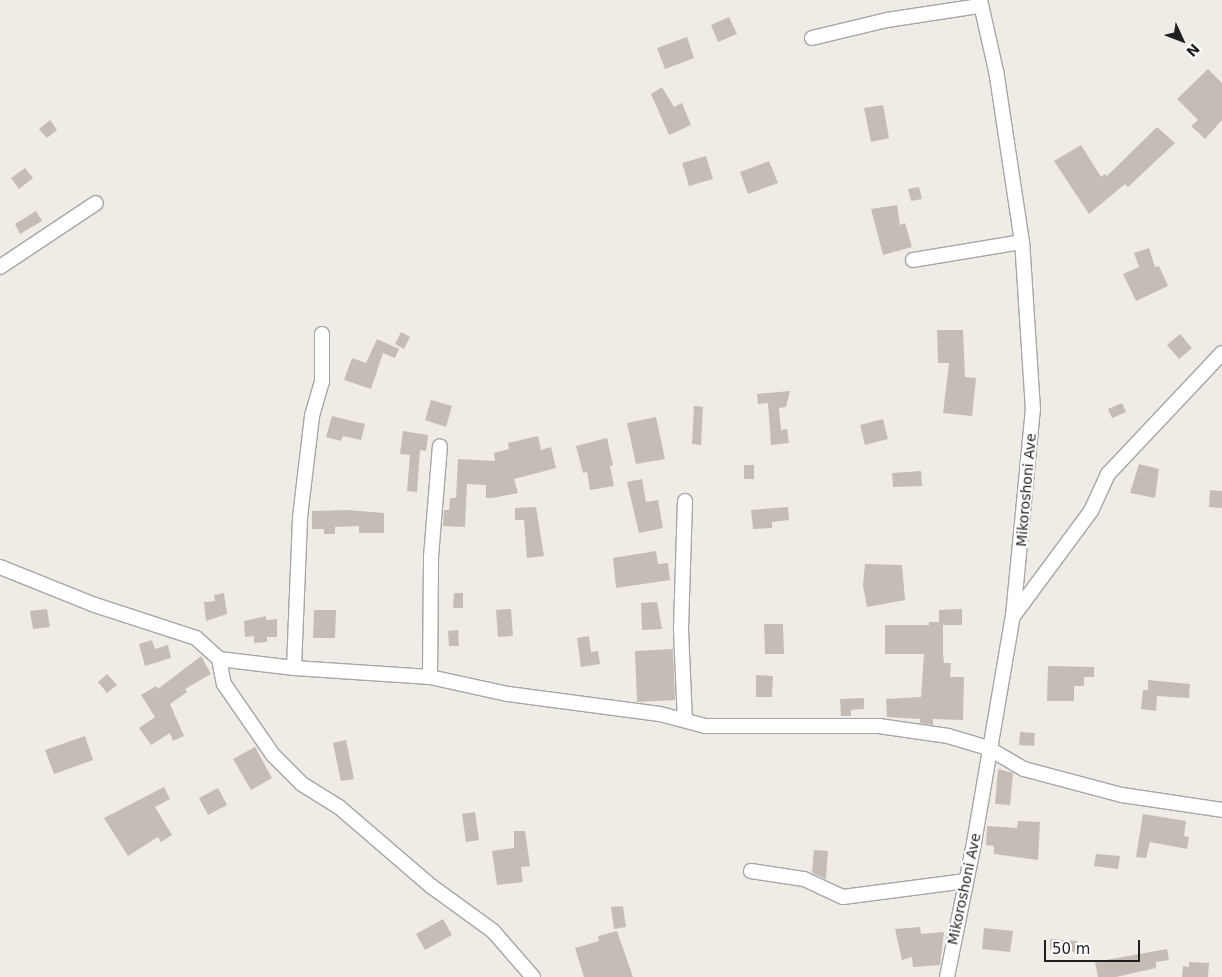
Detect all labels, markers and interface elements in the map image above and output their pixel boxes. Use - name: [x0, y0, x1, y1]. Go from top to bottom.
- north arrow: [1157, 15, 1207, 65]
- text: N: [1183, 40, 1203, 60]
- street label: Mikoroshoni Ave: [1013, 433, 1039, 547]
- street label: Mikoroshoni Ave: [944, 832, 984, 946]
- scale bar: [1047, 930, 1143, 962]
- text: 50 m: [1052, 940, 1090, 958]

